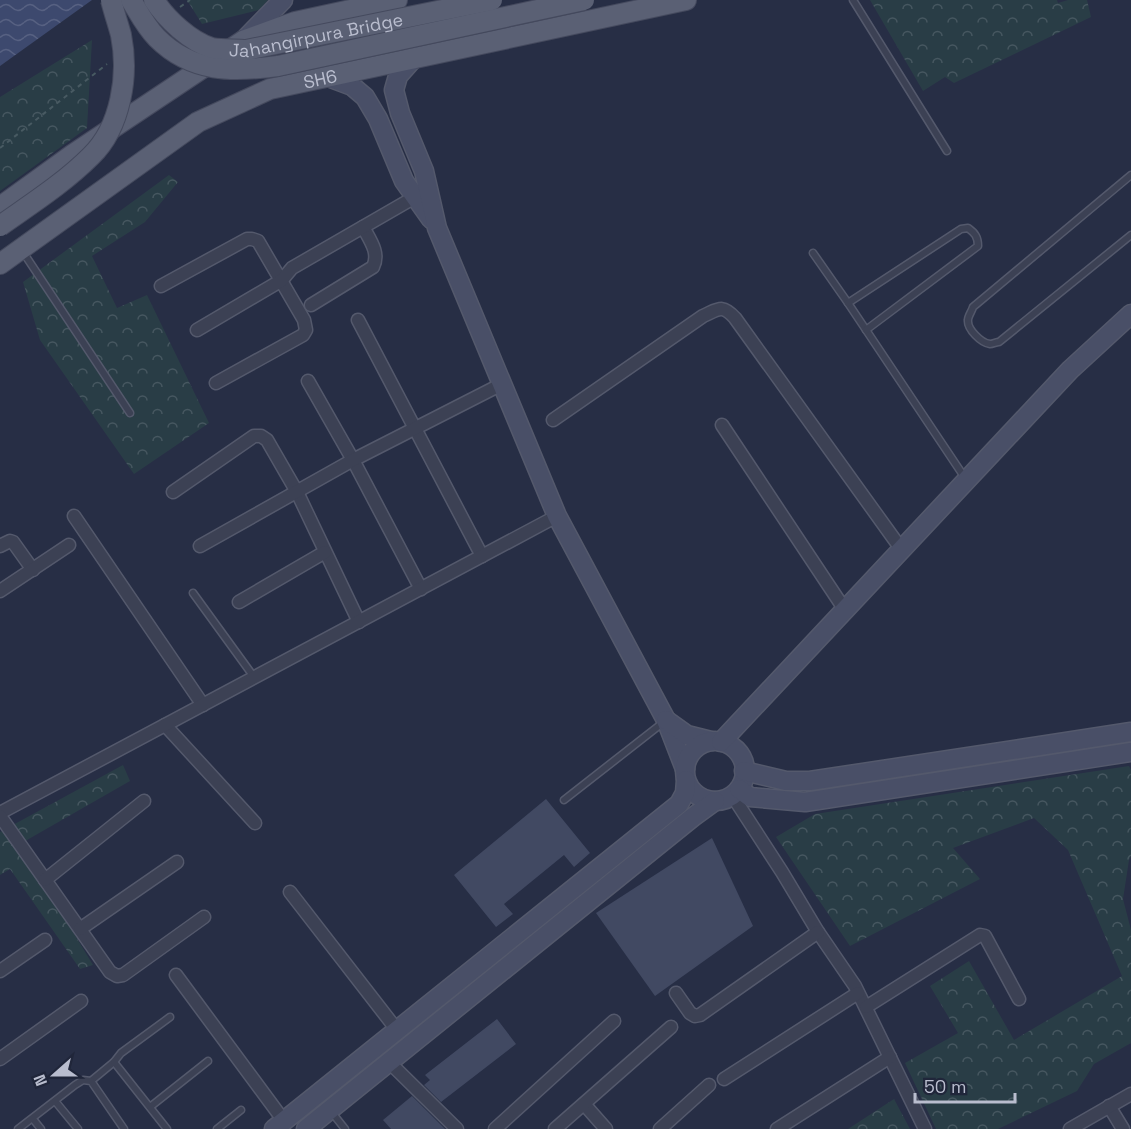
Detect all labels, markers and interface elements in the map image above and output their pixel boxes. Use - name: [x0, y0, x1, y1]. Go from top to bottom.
- street label: Jahangirpura Bridge: [229, 7, 405, 62]
- street label: SH6: [301, 64, 339, 93]
- north arrow: [24, 1045, 84, 1105]
- scale bar: [915, 1066, 1016, 1104]
- text: N: [29, 1071, 52, 1089]
- text: 50 m: [924, 1075, 966, 1098]

